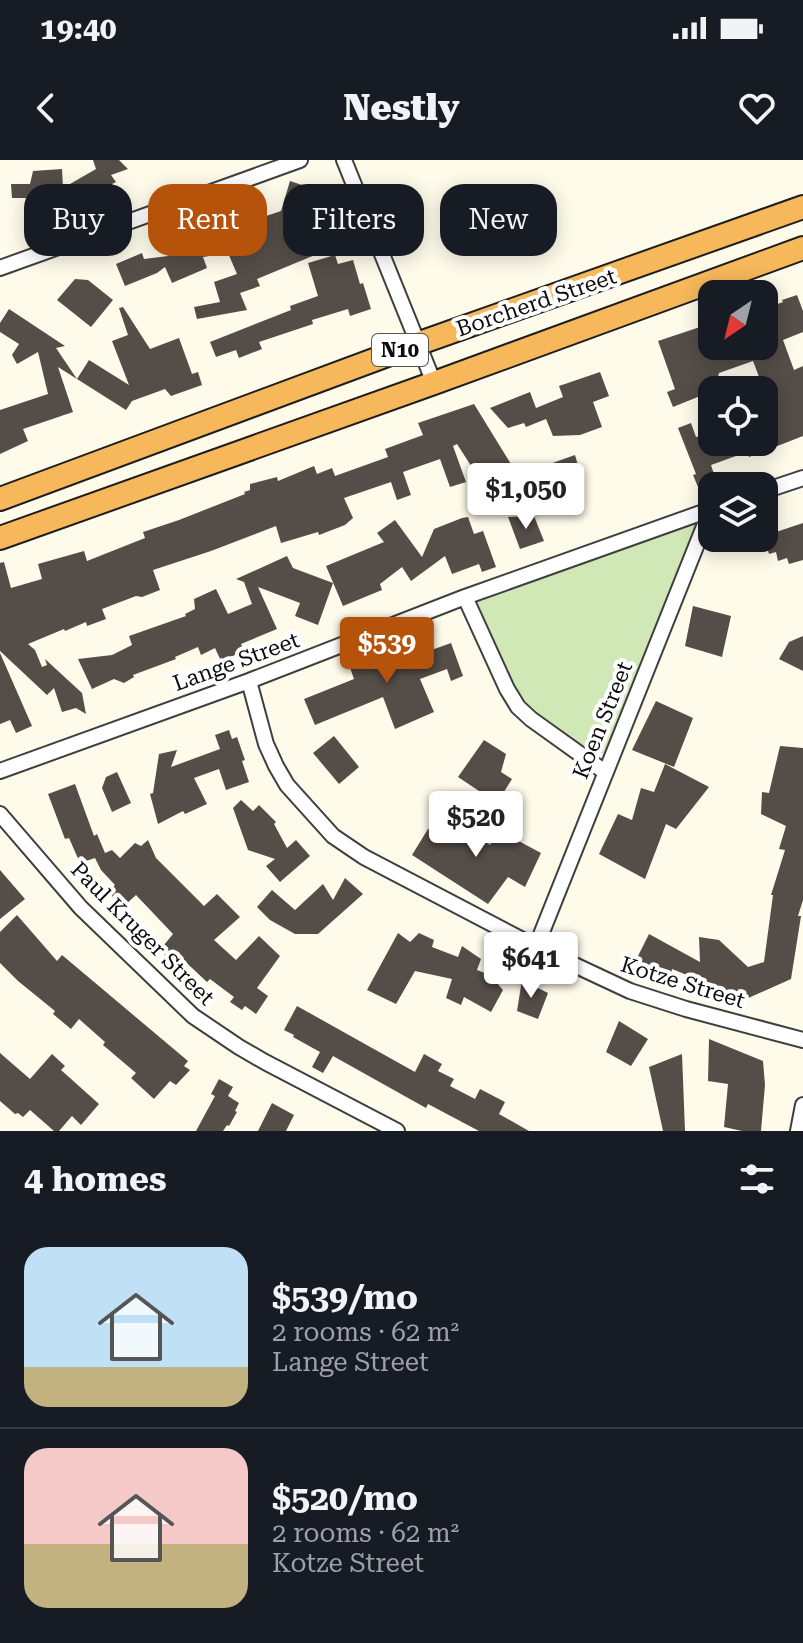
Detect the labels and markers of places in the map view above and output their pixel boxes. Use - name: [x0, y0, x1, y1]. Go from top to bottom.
- pin: $1,050: [461, 463, 591, 531]
- pin: $539: [340, 617, 434, 685]
- pin: $520: [429, 791, 523, 859]
- pin: $641: [484, 932, 578, 1000]

